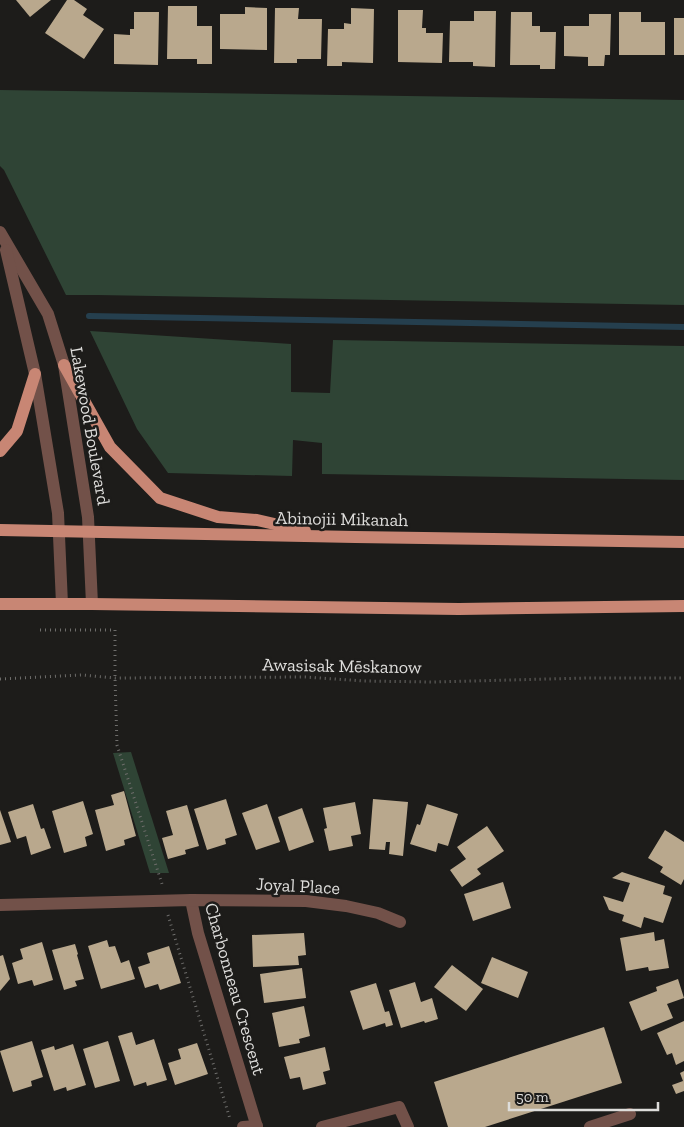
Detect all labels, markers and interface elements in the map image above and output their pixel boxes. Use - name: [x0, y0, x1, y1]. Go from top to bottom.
- street label: Lakewood Boulevard: [65, 345, 115, 507]
- street label: Abinojii Mikanah: [276, 507, 408, 531]
- street label: Awasisak Mēskanow: [262, 654, 422, 678]
- street label: Joyal Place: [255, 873, 341, 899]
- street label: Charbonneau Crescent: [200, 900, 270, 1078]
- scale bar: [509, 1080, 658, 1112]
- text: 50 m: [516, 1088, 549, 1106]

